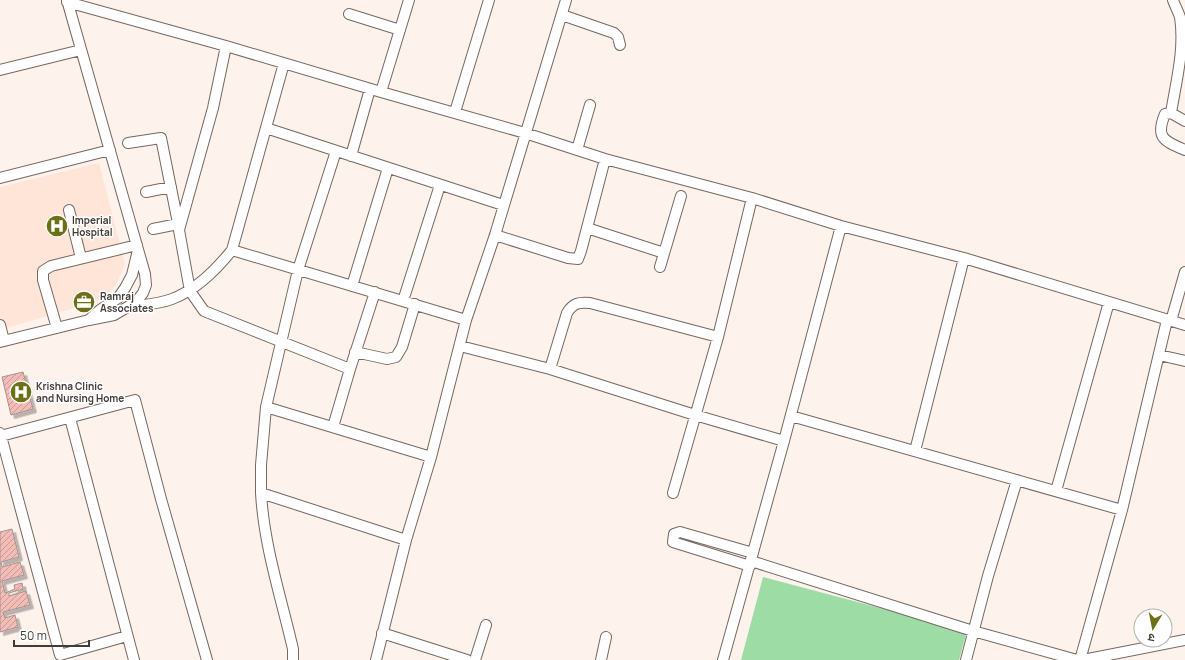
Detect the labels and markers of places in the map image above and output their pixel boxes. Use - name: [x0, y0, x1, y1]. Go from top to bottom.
- hospital icon: Imperial Hospital: [44, 213, 70, 239]
- place label: Imperial Hospital: [72, 213, 113, 239]
- office icon: Ramraj Associates: [71, 289, 97, 315]
- place label: Ramraj Associates: [100, 289, 154, 315]
- hospital icon: Krishna Clinic and Nursing Home: [8, 379, 34, 405]
- place label: Krishna Clinic and Nursing Home: [36, 379, 124, 405]

